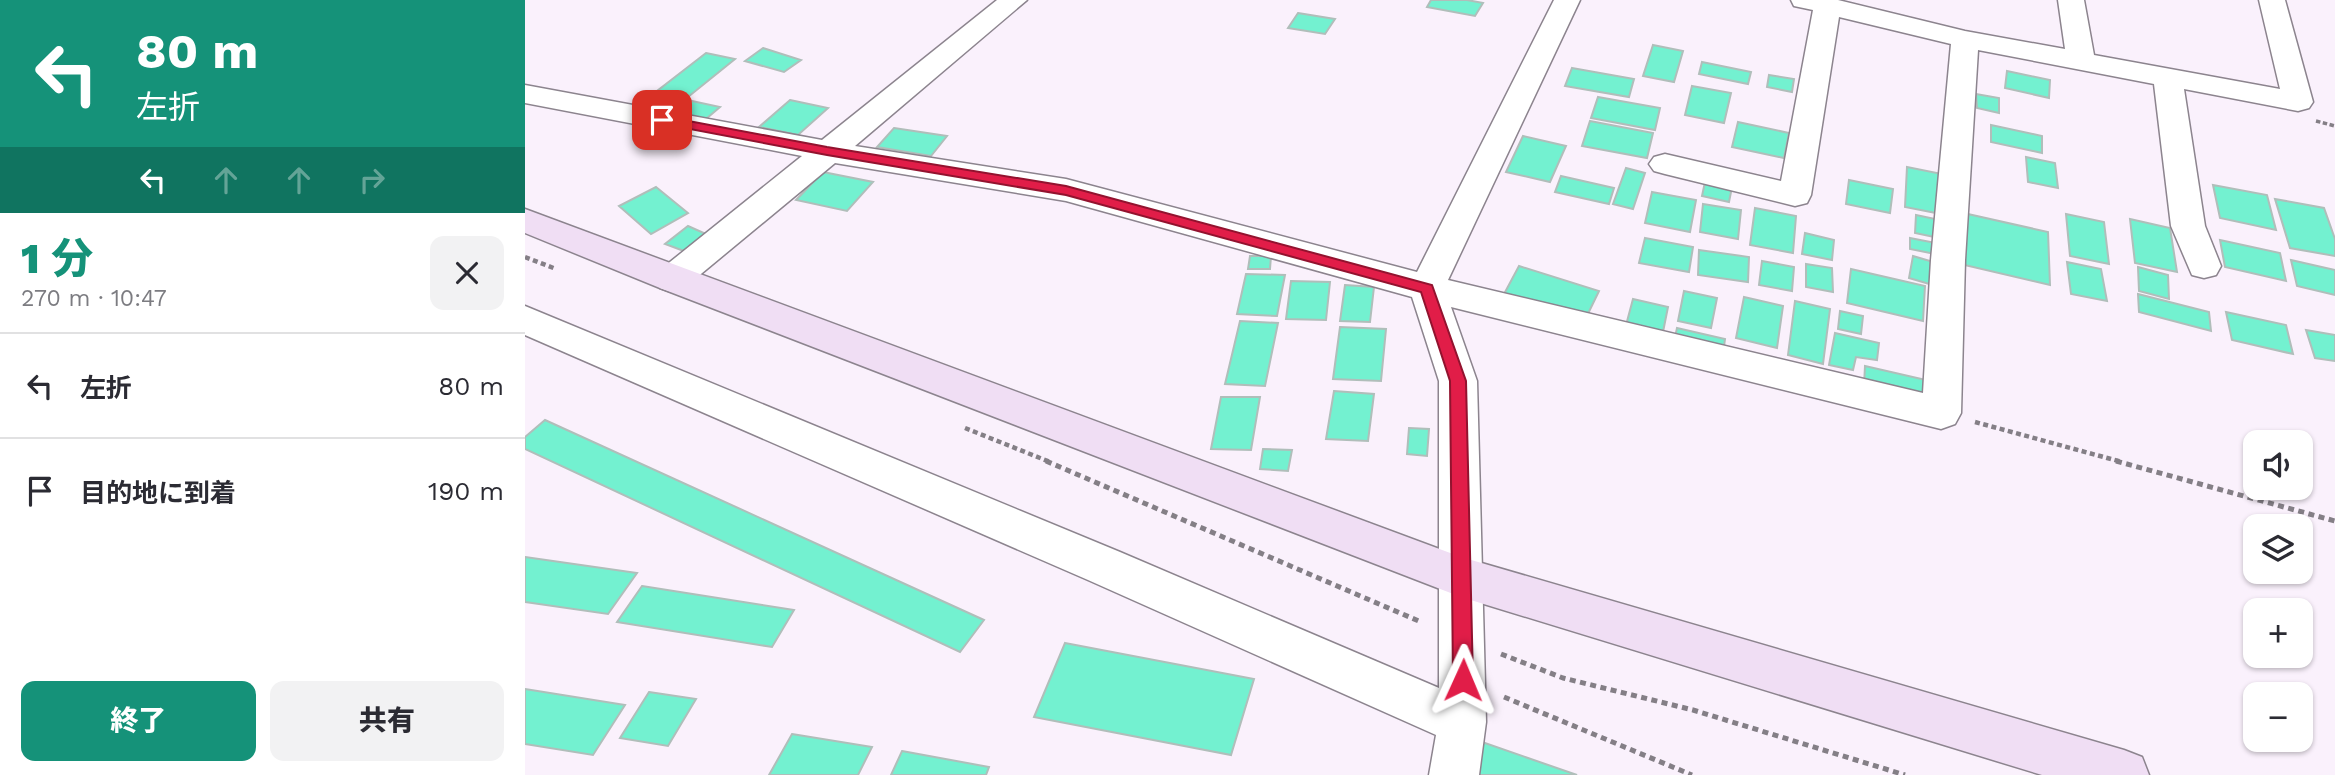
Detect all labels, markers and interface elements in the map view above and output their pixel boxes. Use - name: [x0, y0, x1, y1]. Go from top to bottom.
- text: 80 m: [136, 22, 258, 80]
- icon: left: [21, 28, 112, 119]
- text: 左折: [136, 88, 200, 126]
- pin: [632, 90, 692, 150]
- icon: arrive: [643, 101, 681, 139]
- icon: left: [134, 161, 172, 199]
- icon: ahead: [207, 161, 245, 199]
- icon: ahead: [280, 161, 318, 199]
- icon: right: [353, 161, 391, 199]
- text: 1 分: [21, 234, 93, 283]
- button: close: [430, 236, 504, 310]
- text: 270 m · 10:47: [21, 285, 167, 312]
- icon: left: [21, 367, 59, 405]
- text: 80 m: [438, 371, 504, 401]
- text: 左折: [80, 373, 132, 403]
- map controls: [2243, 430, 2313, 752]
- button: sound: [2243, 430, 2313, 500]
- icon: arrive: [21, 472, 59, 510]
- text: 190 m: [428, 476, 504, 506]
- text: 目的地に到着: [80, 478, 236, 508]
- button: layers: [2243, 514, 2313, 584]
- button: +: [2243, 598, 2313, 668]
- position arrow: [1426, 643, 1500, 717]
- button: 終了: [21, 681, 256, 761]
- button: 共有: [270, 681, 504, 761]
- button: −: [2243, 682, 2313, 752]

